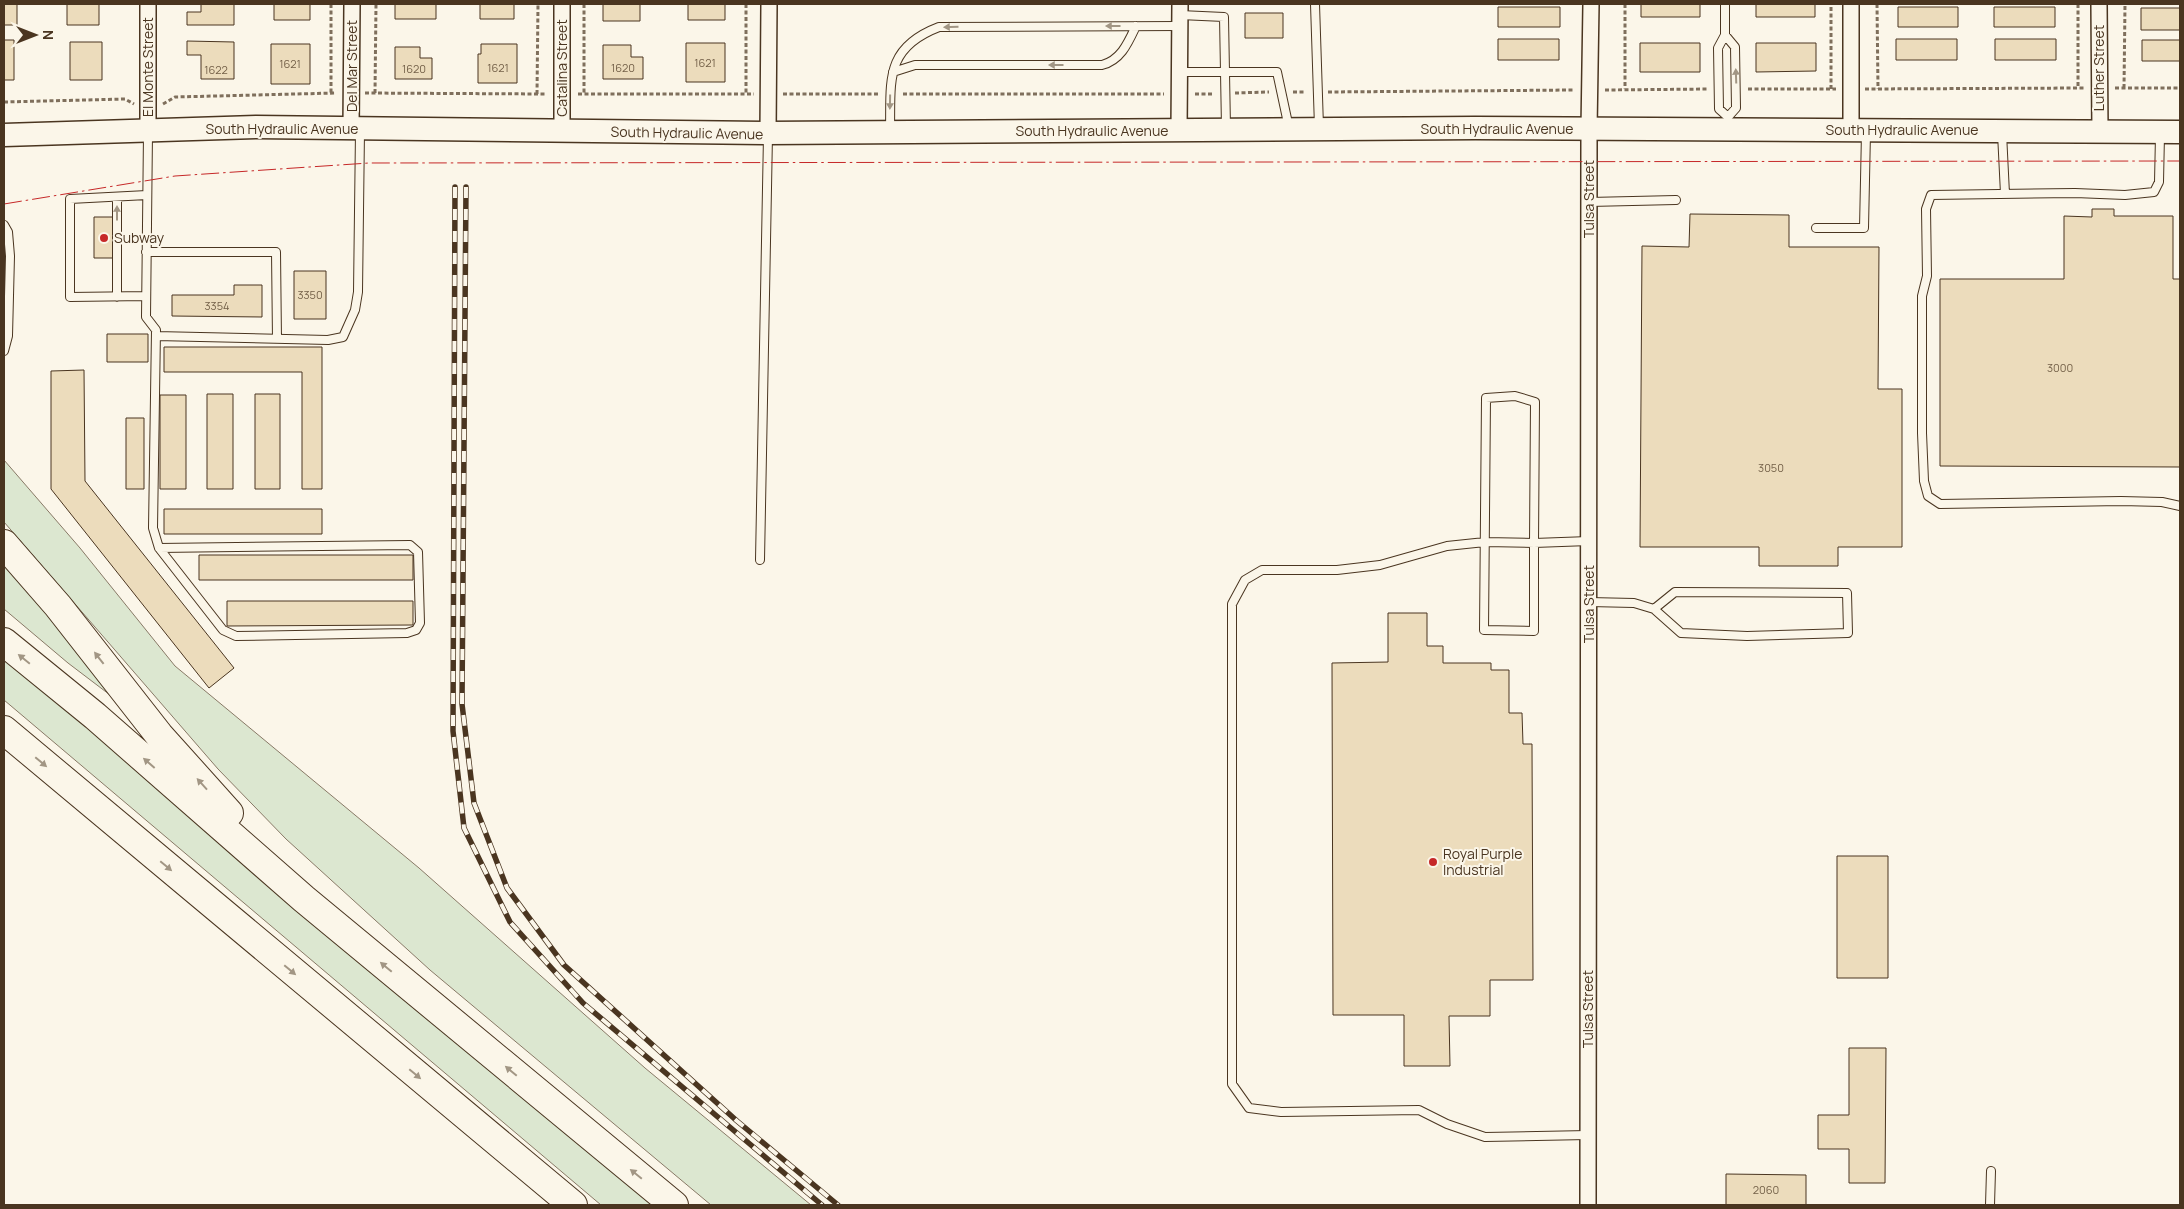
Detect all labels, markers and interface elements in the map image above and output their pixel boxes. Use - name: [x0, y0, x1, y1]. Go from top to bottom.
- north arrow: [10, 10, 60, 60]
- street label: El Monte Street: [138, 17, 157, 117]
- street label: Catalina Street: [552, 19, 571, 117]
- street label: Del Mar Street: [342, 20, 361, 112]
- one-way arrow: [1105, 22, 1121, 30]
- one-way arrow: [942, 23, 958, 31]
- street label: Luther Street: [2089, 24, 2108, 111]
- text: N: [39, 30, 58, 40]
- house number: 1621: [694, 55, 716, 70]
- house number: 1621: [279, 56, 301, 71]
- house number: 1621: [487, 60, 509, 75]
- house number: 1620: [611, 60, 635, 75]
- house number: 1620: [402, 61, 426, 76]
- one-way arrow: [1047, 61, 1063, 69]
- house number: 1622: [204, 62, 228, 77]
- one-way arrow: [1732, 68, 1740, 84]
- one-way arrow: [886, 94, 894, 110]
- street label: South Hydraulic Avenue: [206, 119, 358, 138]
- street label: South Hydraulic Avenue: [1421, 119, 1573, 138]
- street label: South Hydraulic Avenue: [1826, 120, 1978, 139]
- street label: South Hydraulic Avenue: [1016, 121, 1168, 140]
- street label: South Hydraulic Avenue: [610, 122, 764, 143]
- street label: Tulsa Street: [1579, 159, 1598, 238]
- one-way arrow: [113, 205, 121, 221]
- place label: Subway: [114, 228, 165, 247]
- marker: Subway: [98, 232, 110, 244]
- house number: 3350: [297, 287, 323, 302]
- house number: 3354: [204, 298, 230, 313]
- house number: 3000: [2047, 360, 2073, 375]
- house number: 3050: [1758, 460, 1784, 475]
- street label: Tulsa Street: [1579, 564, 1598, 643]
- one-way arrow: [93, 652, 104, 665]
- one-way arrow: [18, 653, 31, 664]
- one-way arrow: [34, 756, 47, 767]
- one-way arrow: [143, 758, 155, 769]
- one-way arrow: [196, 778, 208, 790]
- place label: Royal Purple Industrial: [1443, 844, 1522, 879]
- marker: Royal Purple Industrial: [1427, 856, 1439, 868]
- one-way arrow: [159, 860, 171, 872]
- one-way arrow: [380, 962, 392, 973]
- one-way arrow: [283, 965, 296, 976]
- street label: Tulsa Street: [1578, 969, 1597, 1048]
- one-way arrow: [504, 1066, 517, 1077]
- one-way arrow: [408, 1069, 421, 1080]
- one-way arrow: [630, 1169, 643, 1180]
- house number: 2060: [1753, 1182, 1779, 1197]

